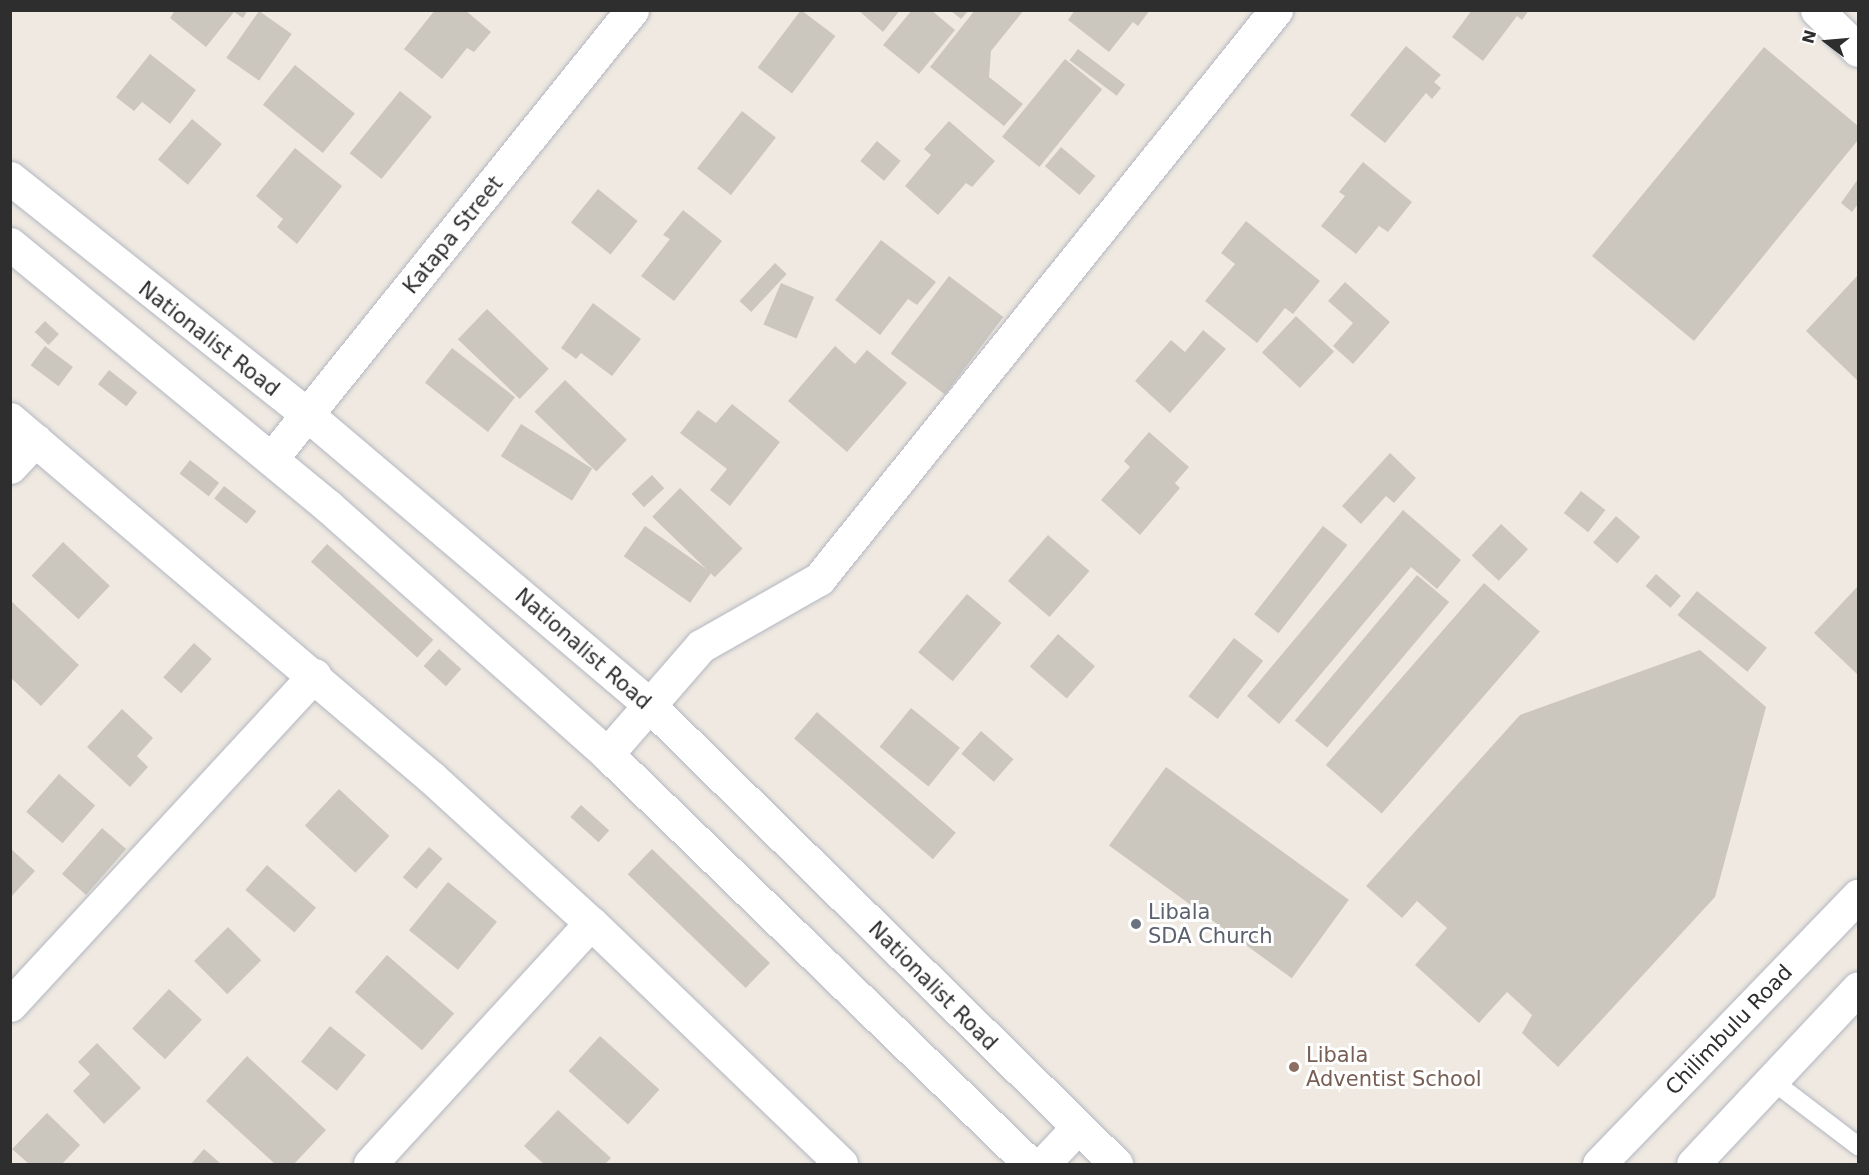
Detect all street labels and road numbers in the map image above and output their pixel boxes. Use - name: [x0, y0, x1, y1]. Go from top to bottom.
- street label: Katapa Street: [398, 171, 508, 299]
- street label: Nationalist Road: [134, 276, 284, 402]
- street label: Nationalist Road: [510, 583, 656, 715]
- street label: Nationalist Road: [863, 916, 1003, 1056]
- street label: Chilimbulu Road: [1661, 960, 1797, 1100]

